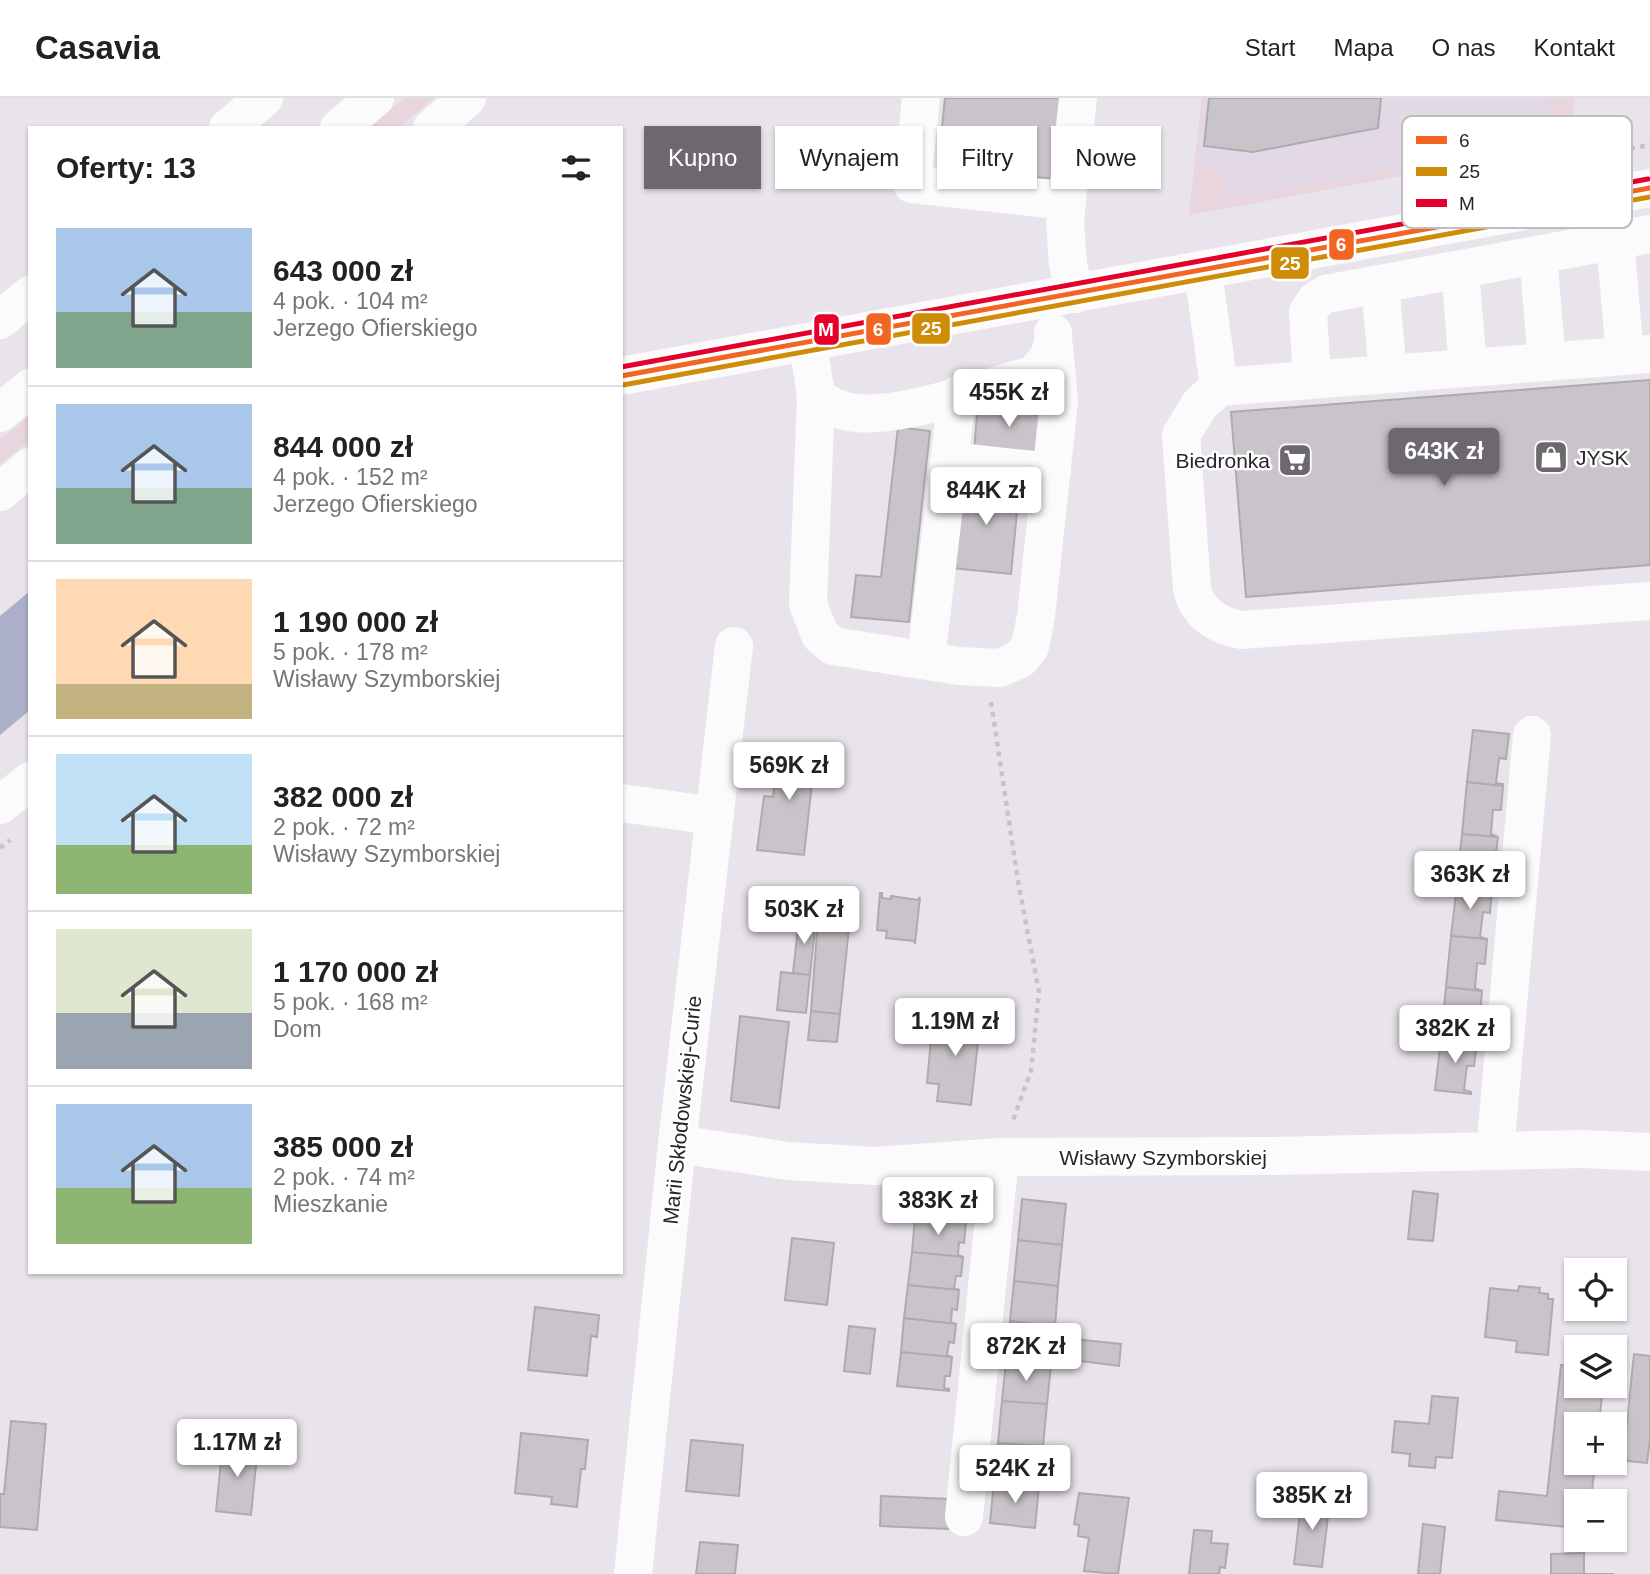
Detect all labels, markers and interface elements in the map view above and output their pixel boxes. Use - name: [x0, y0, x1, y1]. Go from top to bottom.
- text: Casavia: [35, 29, 160, 66]
- text: Start: [1245, 34, 1296, 61]
- text: Mapa: [1334, 34, 1394, 61]
- text: O nas: [1432, 34, 1496, 61]
- text: Kontakt: [1534, 34, 1615, 61]
- legend: [1402, 116, 1632, 228]
- chip: Kupno: [644, 126, 761, 189]
- chip: Wynajem: [775, 126, 923, 189]
- chip: Filtry: [937, 126, 1037, 189]
- chip: Nowe: [1051, 126, 1161, 189]
- text: 6: [1459, 130, 1470, 151]
- icon: filters: [557, 149, 595, 187]
- text: Oferty: 13: [56, 151, 196, 184]
- text: 25: [1459, 161, 1480, 182]
- text: M: [1459, 193, 1475, 214]
- line badge: 6: [1328, 228, 1355, 261]
- text: 6: [1336, 234, 1346, 255]
- line badge: 25: [1270, 246, 1310, 280]
- text: 25: [1279, 253, 1301, 274]
- text: 643 000 zł: [273, 254, 413, 287]
- icon: home: [112, 256, 196, 340]
- text: 4 pok. · 104 m²: [273, 288, 428, 314]
- line badge: 6: [865, 312, 892, 346]
- line badge: 25: [911, 312, 951, 345]
- line badge: M: [813, 313, 840, 346]
- text: Jerzego Ofierskiego: [273, 315, 478, 341]
- text: 25: [920, 318, 942, 339]
- text: M: [818, 319, 834, 340]
- text: 6: [873, 319, 883, 340]
- pin: 455K zł: [944, 370, 1074, 429]
- text: 455K zł: [969, 379, 1049, 405]
- pin: 643K zł: [1379, 428, 1509, 488]
- text: 844 000 zł: [273, 430, 413, 463]
- icon: home: [112, 432, 196, 516]
- text: 643K zł: [1404, 438, 1484, 464]
- shop icon: JYSK: [1532, 438, 1570, 476]
- supermarket icon: Biedronka: [1276, 441, 1314, 479]
- place label: JYSK: [1576, 446, 1629, 469]
- place label: Biedronka: [1175, 449, 1270, 472]
- text: 4 pok. · 152 m²: [273, 464, 428, 490]
- pin: 844K zł: [921, 468, 1051, 527]
- text: 844K zł: [946, 477, 1026, 503]
- text: Jerzego Ofierskiego: [273, 491, 478, 517]
- text: 1 190 000 zł: [273, 605, 438, 638]
- icon: home: [112, 607, 196, 691]
- text: 5 pok. · 178 m²: [273, 639, 428, 665]
- text: Wisławy Szymborskiej: [273, 666, 500, 692]
- pin: 569K zł: [724, 742, 854, 802]
- text: 569K zł: [749, 752, 829, 778]
- text: 382 000 zł: [273, 780, 413, 813]
- icon: home: [112, 782, 196, 866]
- text: 2 pok. · 72 m²: [273, 814, 415, 840]
- text: Wisławy Szymborskiej: [273, 841, 500, 867]
- pin: 363K zł: [1405, 852, 1535, 911]
- text: 363K zł: [1430, 861, 1510, 887]
- pin: 503K zł: [739, 886, 869, 946]
- text: 503K zł: [764, 896, 844, 922]
- text: 1 170 000 zł: [273, 955, 438, 988]
- icon: home: [112, 957, 196, 1041]
- text: 5 pok. · 168 m²: [273, 989, 428, 1015]
- street label: Marii Skłodowskiej-Curie: [659, 994, 705, 1226]
- pin: 1.19M zł: [883, 998, 1027, 1058]
- pin: 382K zł: [1390, 1006, 1520, 1065]
- text: 1.19M zł: [911, 1008, 999, 1034]
- text: 382K zł: [1415, 1015, 1495, 1041]
- text: Dom: [273, 1016, 322, 1042]
- text: 385 000 zł: [273, 1130, 413, 1163]
- icon: home: [112, 1132, 196, 1216]
- street label: Wisławy Szymborskiej: [1059, 1146, 1267, 1169]
- text: 2 pok. · 74 m²: [273, 1164, 415, 1190]
- pin: 383K zł: [873, 1178, 1003, 1237]
- text: 383K zł: [898, 1187, 978, 1213]
- text: Mieszkanie: [273, 1191, 388, 1217]
- map controls: [1564, 1258, 1627, 1552]
- button: locate: [1564, 1258, 1627, 1321]
- pin: 872K zł: [961, 1324, 1091, 1383]
- text: 872K zł: [986, 1333, 1066, 1359]
- button: layers: [1564, 1335, 1627, 1398]
- button: +: [1564, 1412, 1627, 1475]
- pin: 1.17M zł: [165, 1420, 309, 1479]
- text: 1.17M zł: [193, 1429, 281, 1455]
- pin: 524K zł: [950, 1446, 1080, 1505]
- text: 524K zł: [975, 1455, 1055, 1481]
- pin: 385K zł: [1247, 1472, 1377, 1532]
- text: 385K zł: [1272, 1482, 1352, 1508]
- button: −: [1564, 1489, 1627, 1552]

